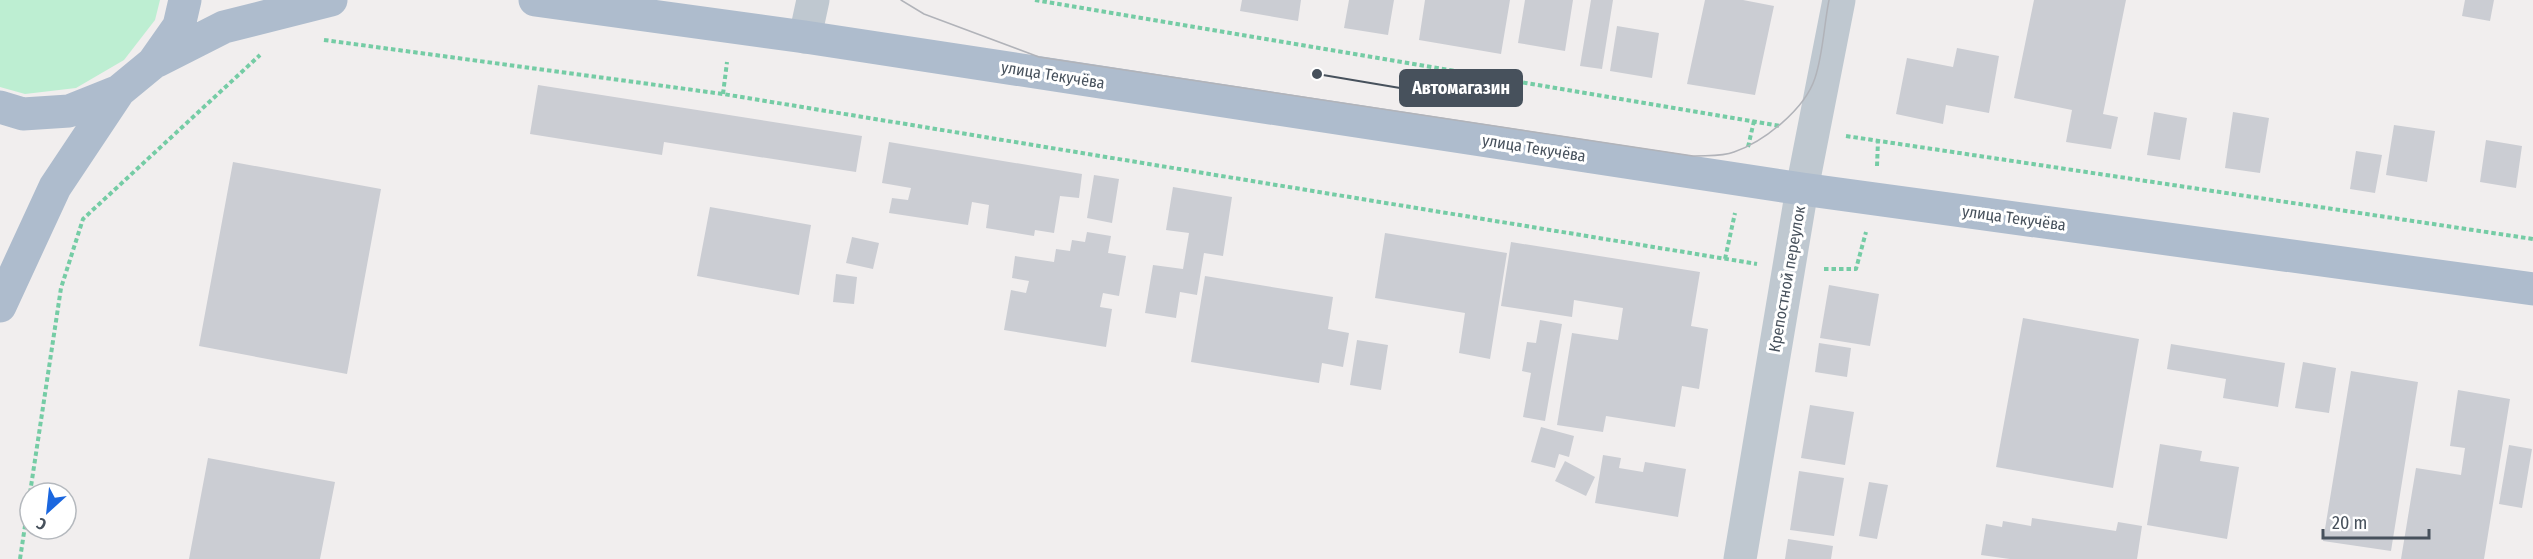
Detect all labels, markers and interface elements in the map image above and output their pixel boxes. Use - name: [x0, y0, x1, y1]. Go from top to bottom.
- street label: улица Текучёва: [1000, 57, 1106, 93]
- callout: Автомагазин: [1400, 70, 1522, 106]
- text: Автомагазин: [1411, 77, 1510, 99]
- street label: улица Текучёва: [1481, 130, 1587, 166]
- street label: улица Текучёва: [1961, 201, 2067, 235]
- street label: Крепостной переулок: [1765, 204, 1809, 354]
- north arrow: [18, 481, 78, 541]
- scale bar: [2323, 502, 2430, 540]
- text: 20 m: [2332, 512, 2367, 534]
- text: С: [33, 513, 49, 534]

